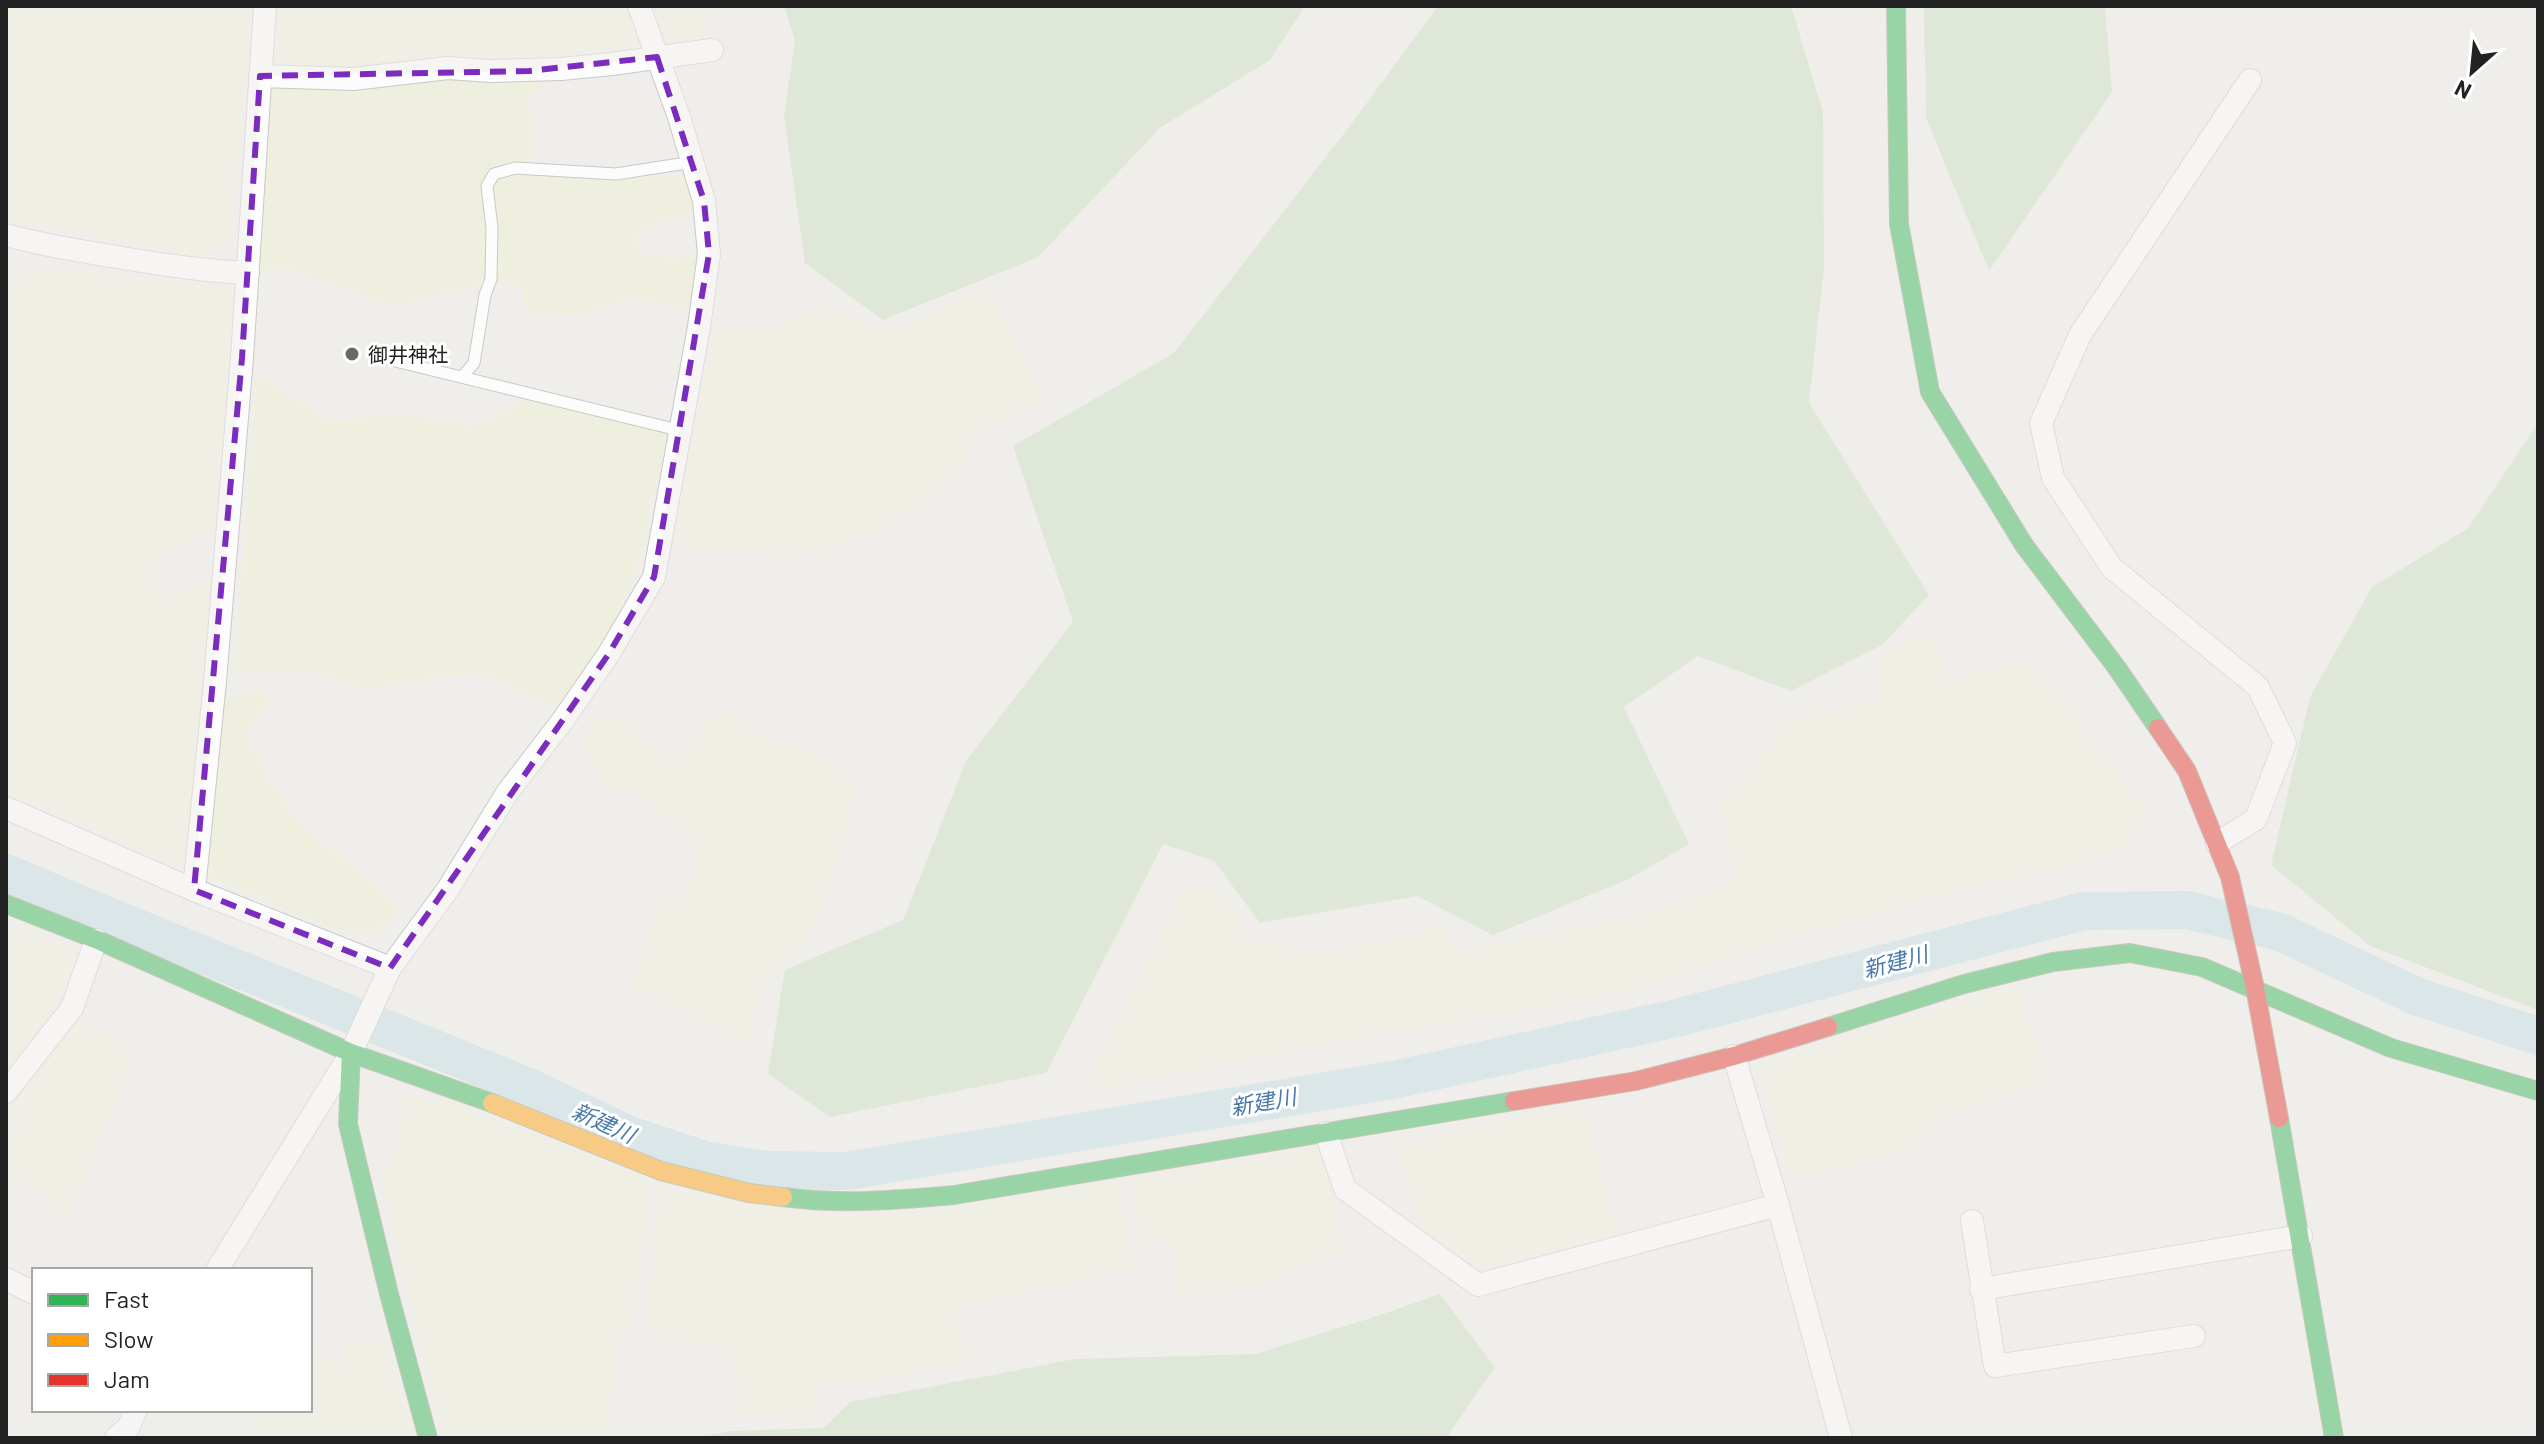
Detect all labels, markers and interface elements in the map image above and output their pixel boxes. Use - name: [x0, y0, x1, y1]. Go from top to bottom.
- north arrow: [2432, 32, 2512, 112]
- text: N: [2450, 76, 2475, 106]
- place label: 御井神社: [368, 342, 448, 366]
- marker: 御井神社: [343, 345, 361, 363]
- water label: 新建川: [1860, 939, 1932, 982]
- water label: 新建川: [1228, 1082, 1300, 1120]
- water label: 新建川: [569, 1097, 641, 1148]
- legend: [32, 1268, 312, 1412]
- text: Fast: [104, 1284, 149, 1313]
- text: Slow: [104, 1324, 153, 1353]
- text: Jam: [104, 1364, 150, 1393]

